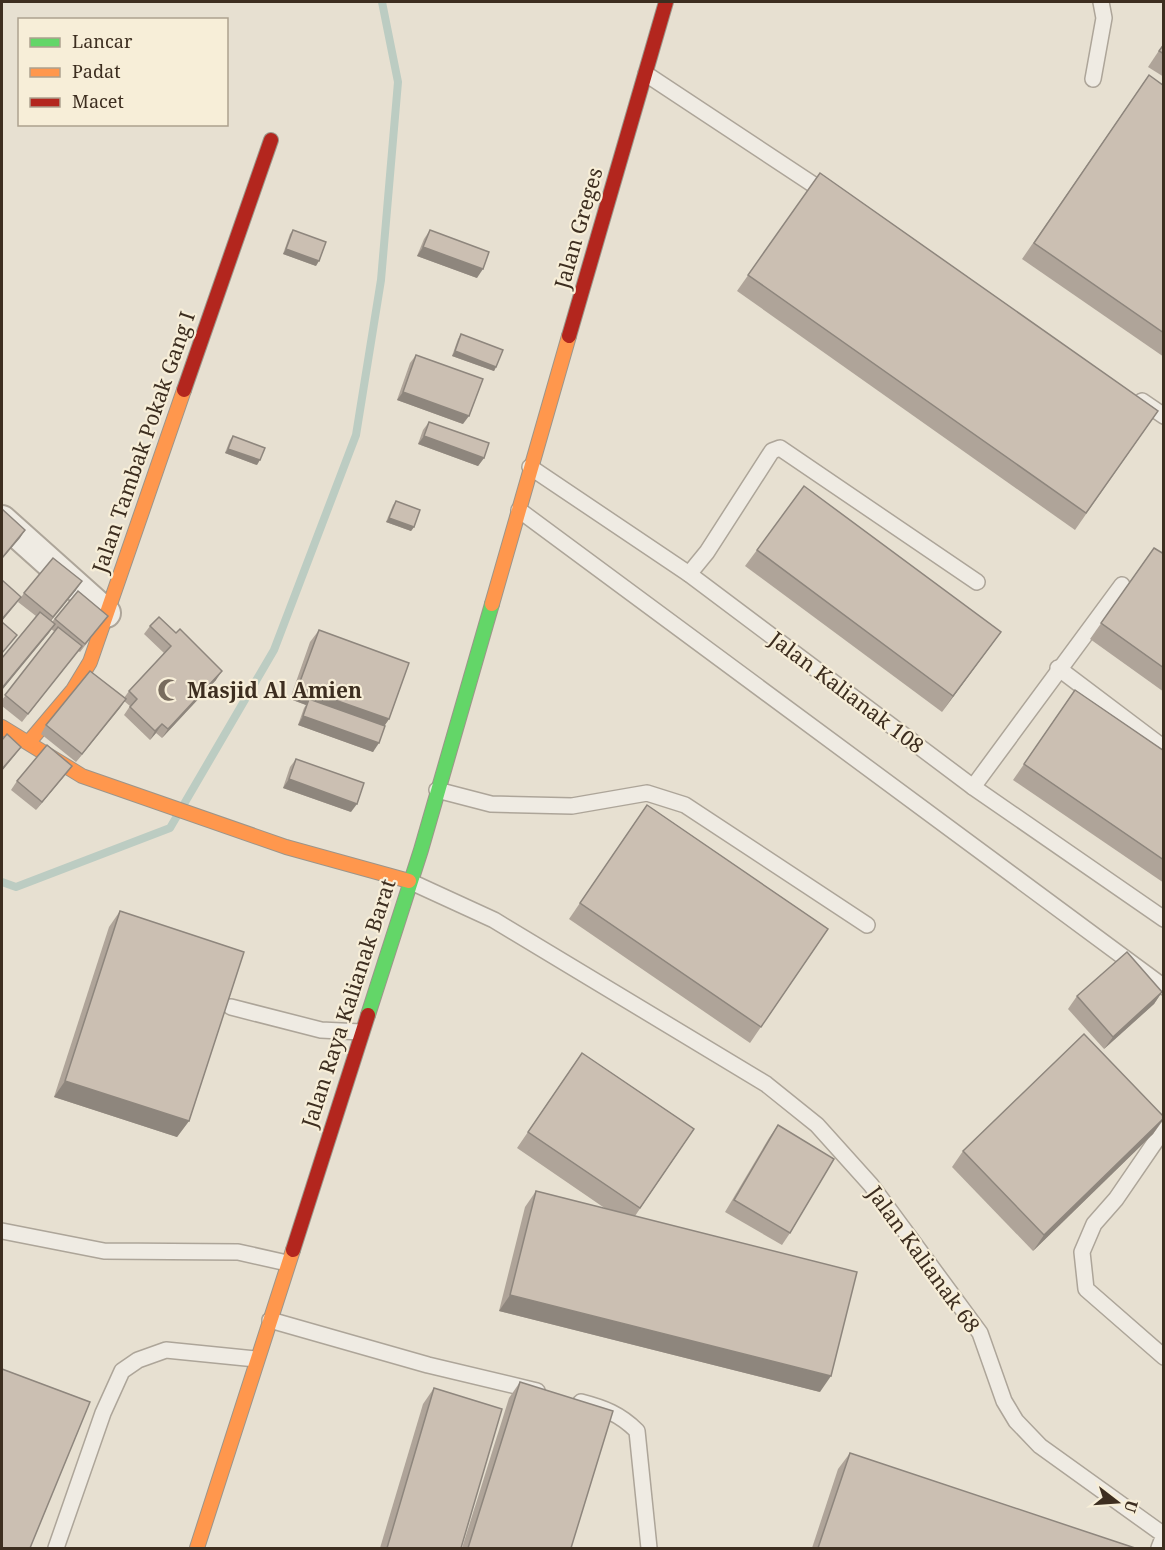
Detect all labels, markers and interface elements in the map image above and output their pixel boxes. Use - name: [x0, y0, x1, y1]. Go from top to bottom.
- legend: [18, 18, 228, 126]
- text: Lancar: [72, 29, 133, 53]
- text: Padat: [72, 59, 121, 83]
- text: Macet: [72, 89, 124, 113]
- street label: Jalan Greges: [547, 164, 609, 293]
- street label: Jalan Tambak Pokak Gang I: [85, 308, 201, 577]
- street label: Jalan Kalianak 108: [763, 624, 930, 759]
- place label: Masjid Al Amien: [187, 676, 362, 704]
- mosque icon: Masjid Al Amien: [156, 677, 182, 703]
- street label: Jalan Raya Kalianak Barat: [294, 875, 401, 1132]
- street label: Jalan Kalianak 68: [861, 1179, 987, 1338]
- north arrow: [1087, 1472, 1147, 1532]
- text: U: [1119, 1497, 1144, 1515]

